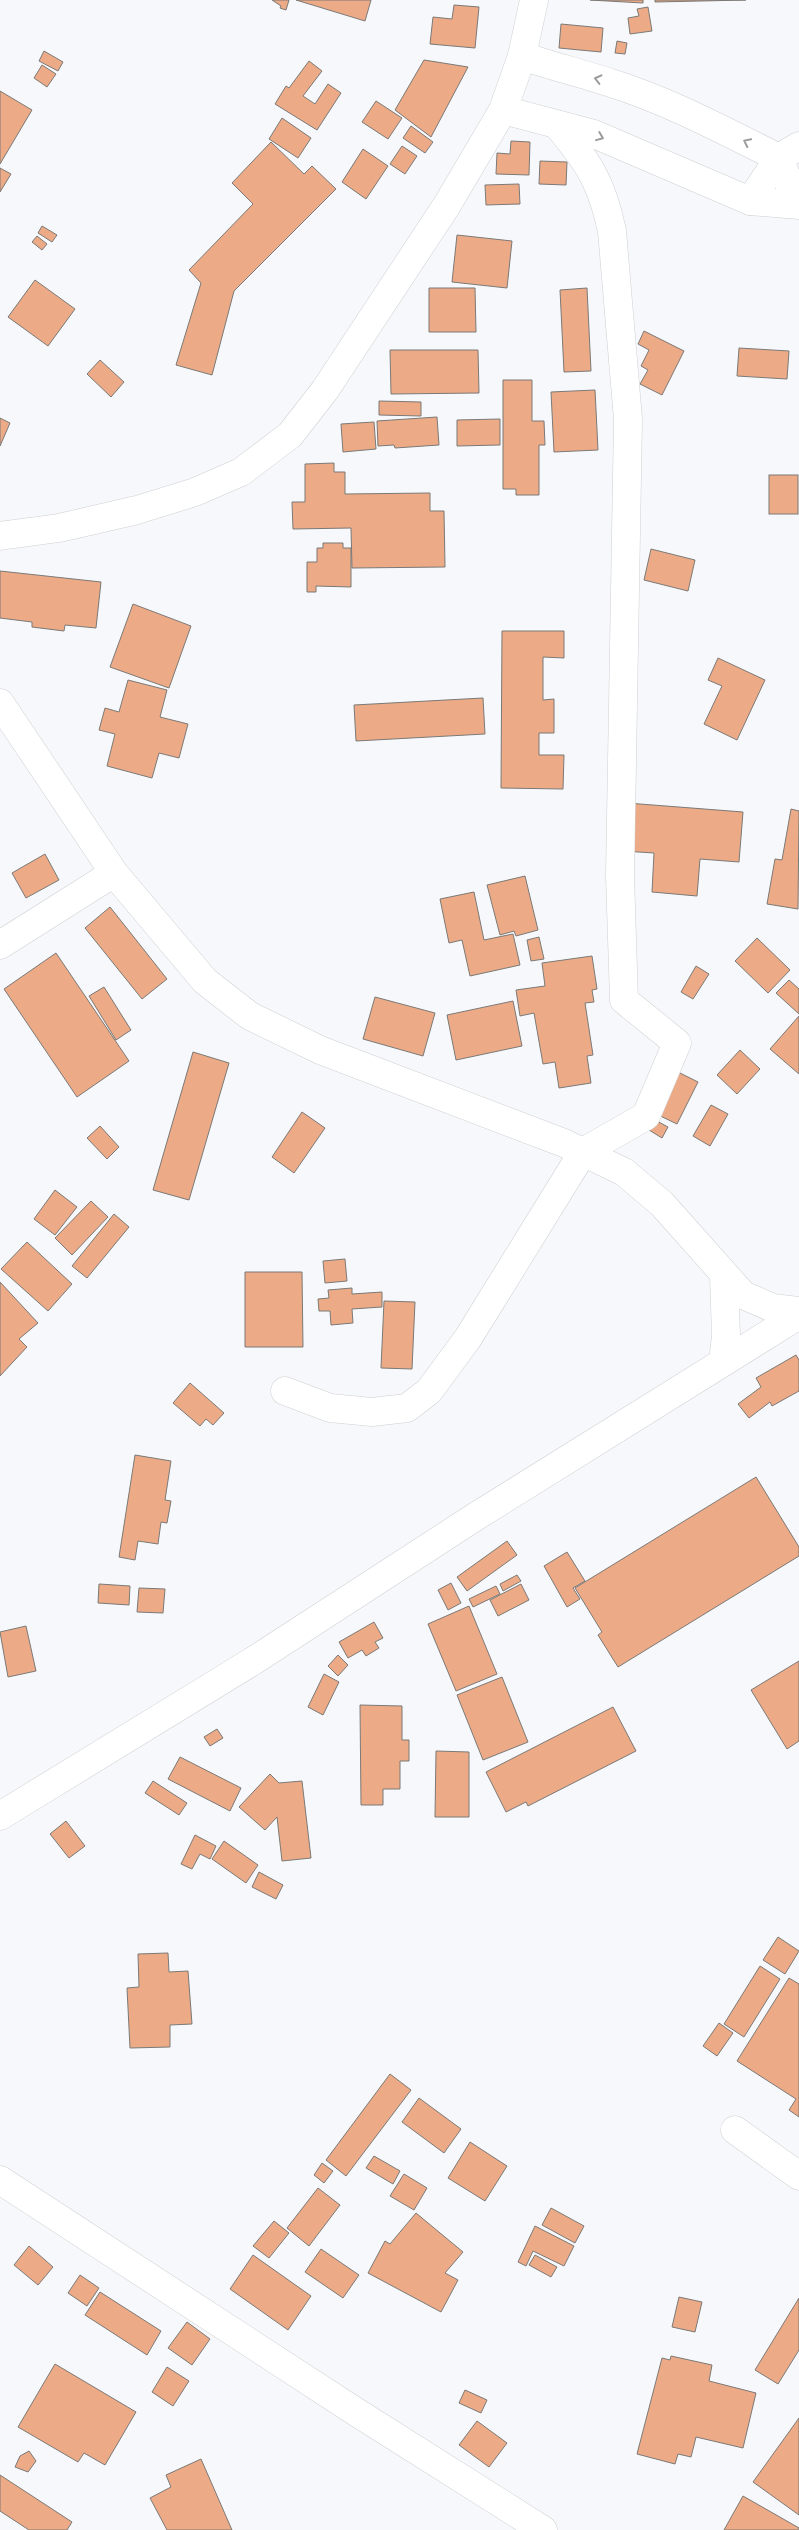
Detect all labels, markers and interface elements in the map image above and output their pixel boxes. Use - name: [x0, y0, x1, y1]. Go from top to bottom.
- one-way arrow: [593, 74, 602, 85]
- one-way arrow: [595, 131, 604, 141]
- one-way arrow: [743, 138, 752, 149]

